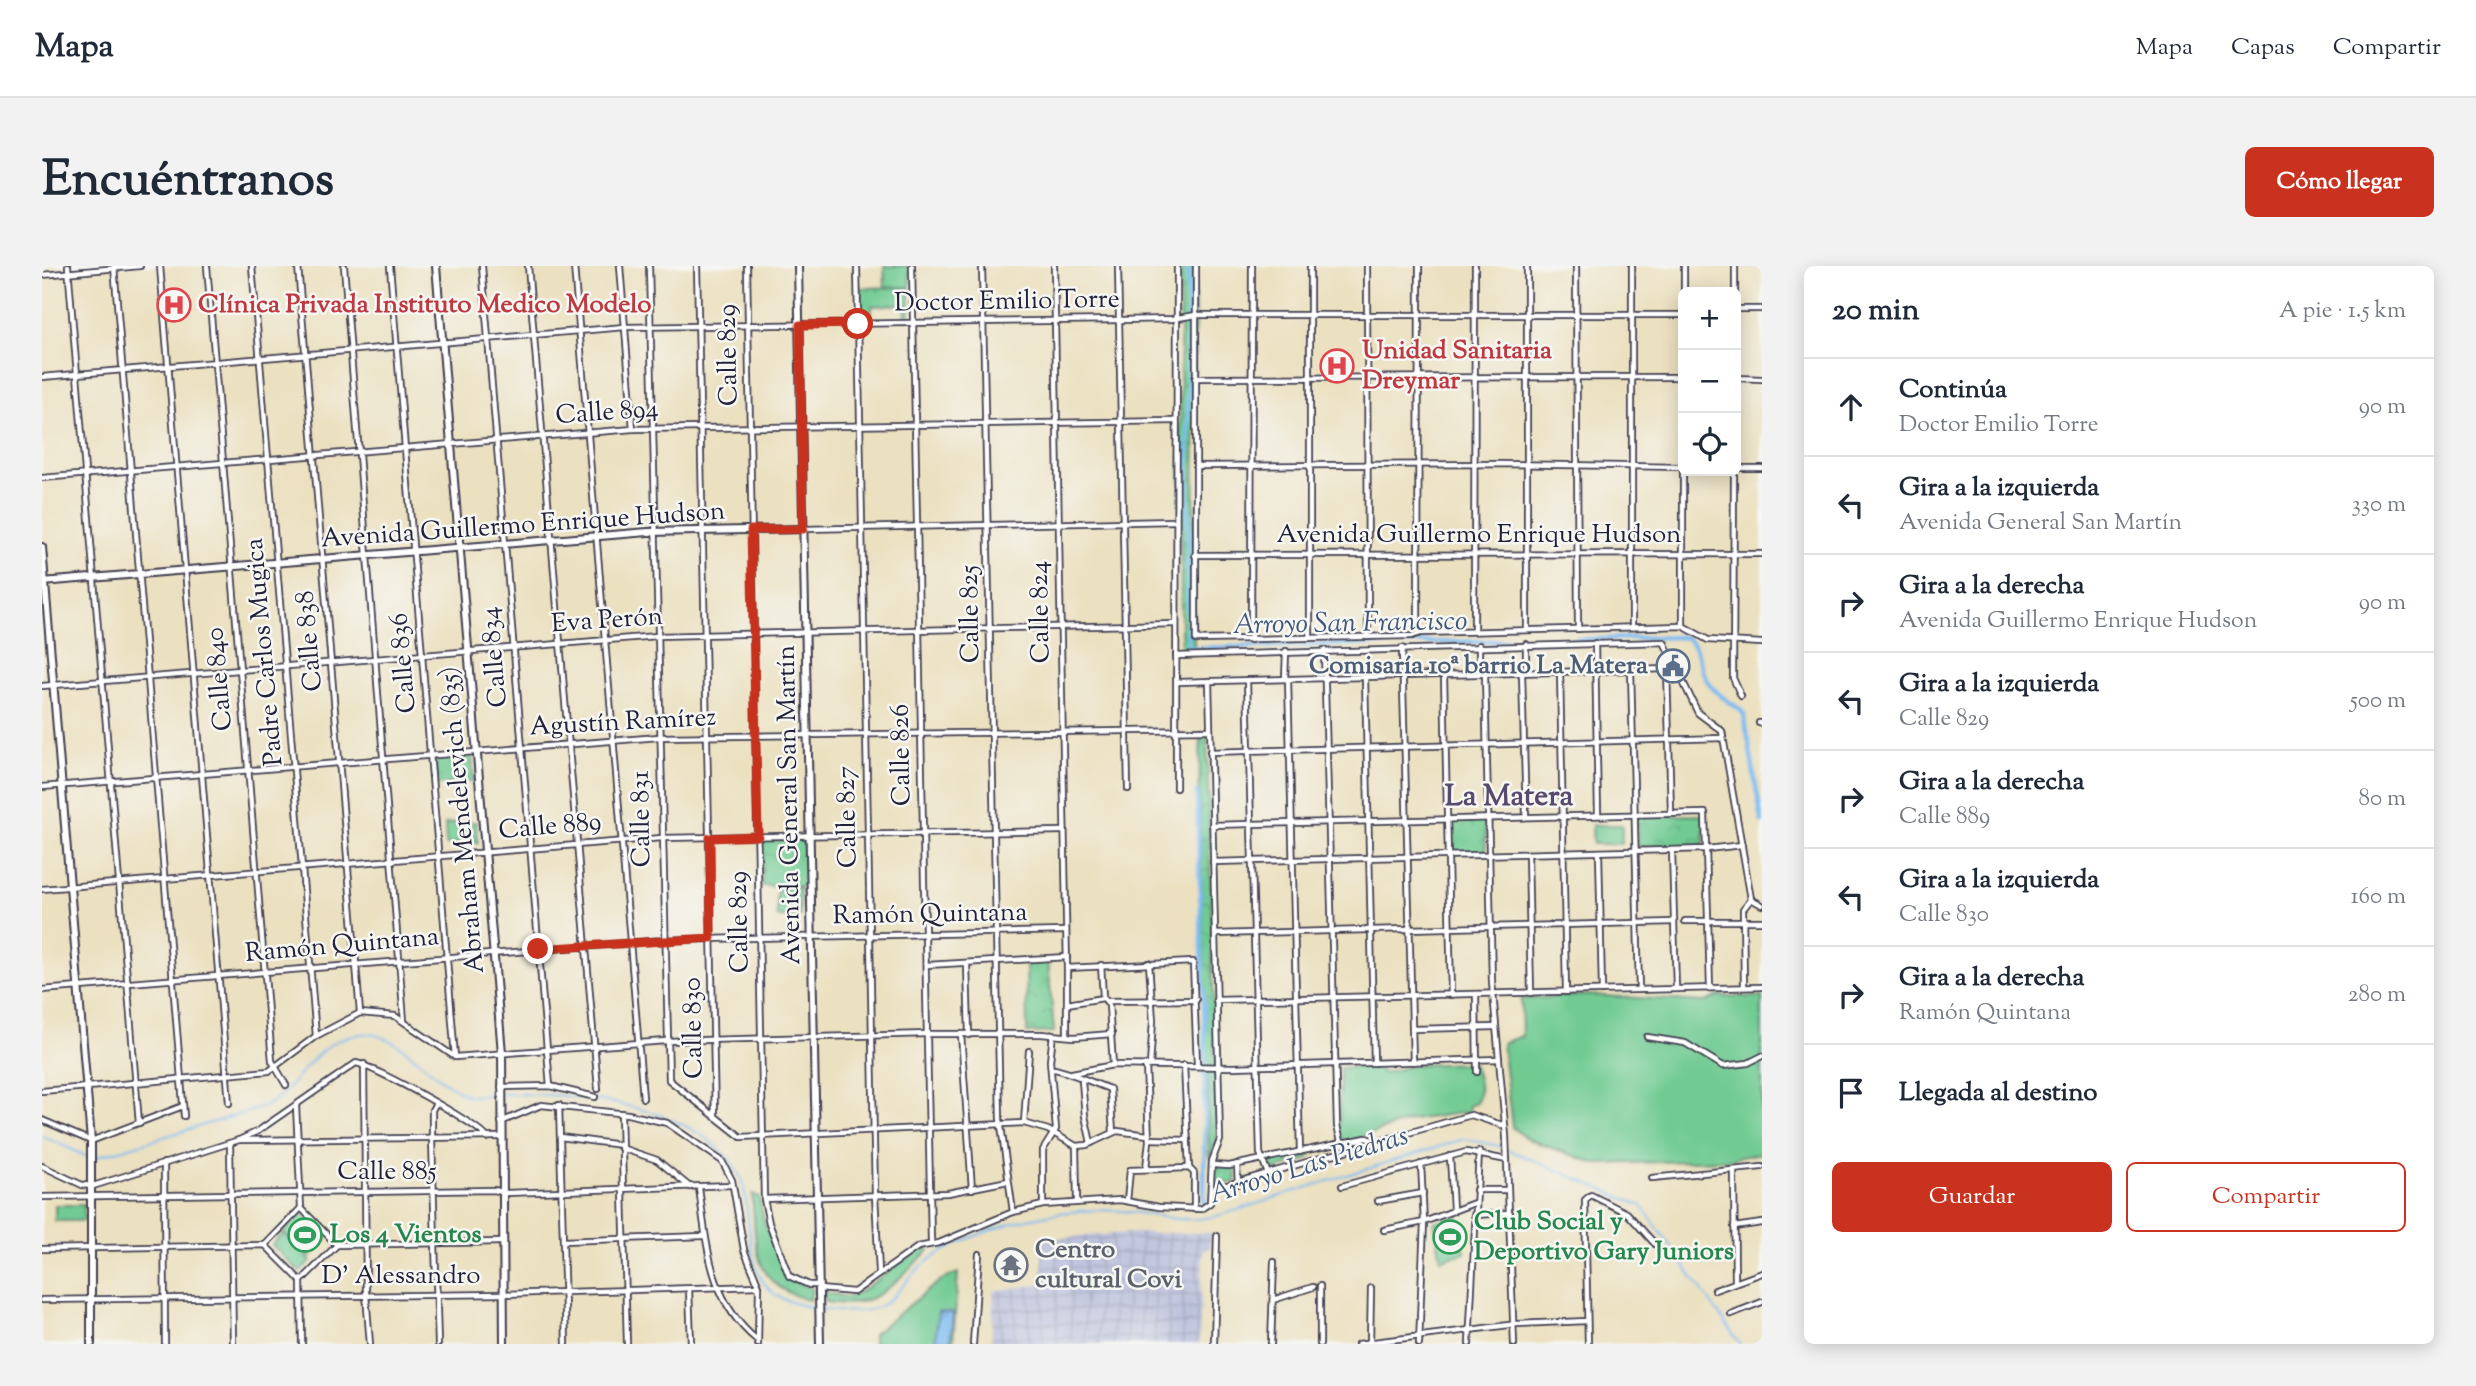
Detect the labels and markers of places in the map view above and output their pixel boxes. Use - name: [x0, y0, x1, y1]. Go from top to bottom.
- hospital icon: Clínica Privada Instituto Medico Modelo: [155, 286, 193, 324]
- place label: Clínica Privada Instituto Medico Modelo: [198, 287, 651, 324]
- place label: Unidad Sanitaria Dreymar: [1362, 333, 1552, 400]
- hospital icon: Unidad Sanitaria Dreymar: [1318, 347, 1356, 385]
- public building icon: Comisaría 10ª barrio La Matera: [1654, 647, 1692, 685]
- place label: Comisaría 10ª barrio La Matera: [1309, 648, 1648, 685]
- place label: Club Social y Deportivo Gary Juniors: [1474, 1204, 1734, 1271]
- sports icon: Los 4 Vientos: [286, 1216, 324, 1254]
- place label: Los 4 Vientos: [330, 1217, 482, 1254]
- sports icon: Club Social y Deportivo Gary Juniors: [1431, 1218, 1469, 1256]
- place label: Centro cultural Covi: [1035, 1232, 1182, 1299]
- temple icon: Centro cultural Covi: [992, 1246, 1030, 1284]

